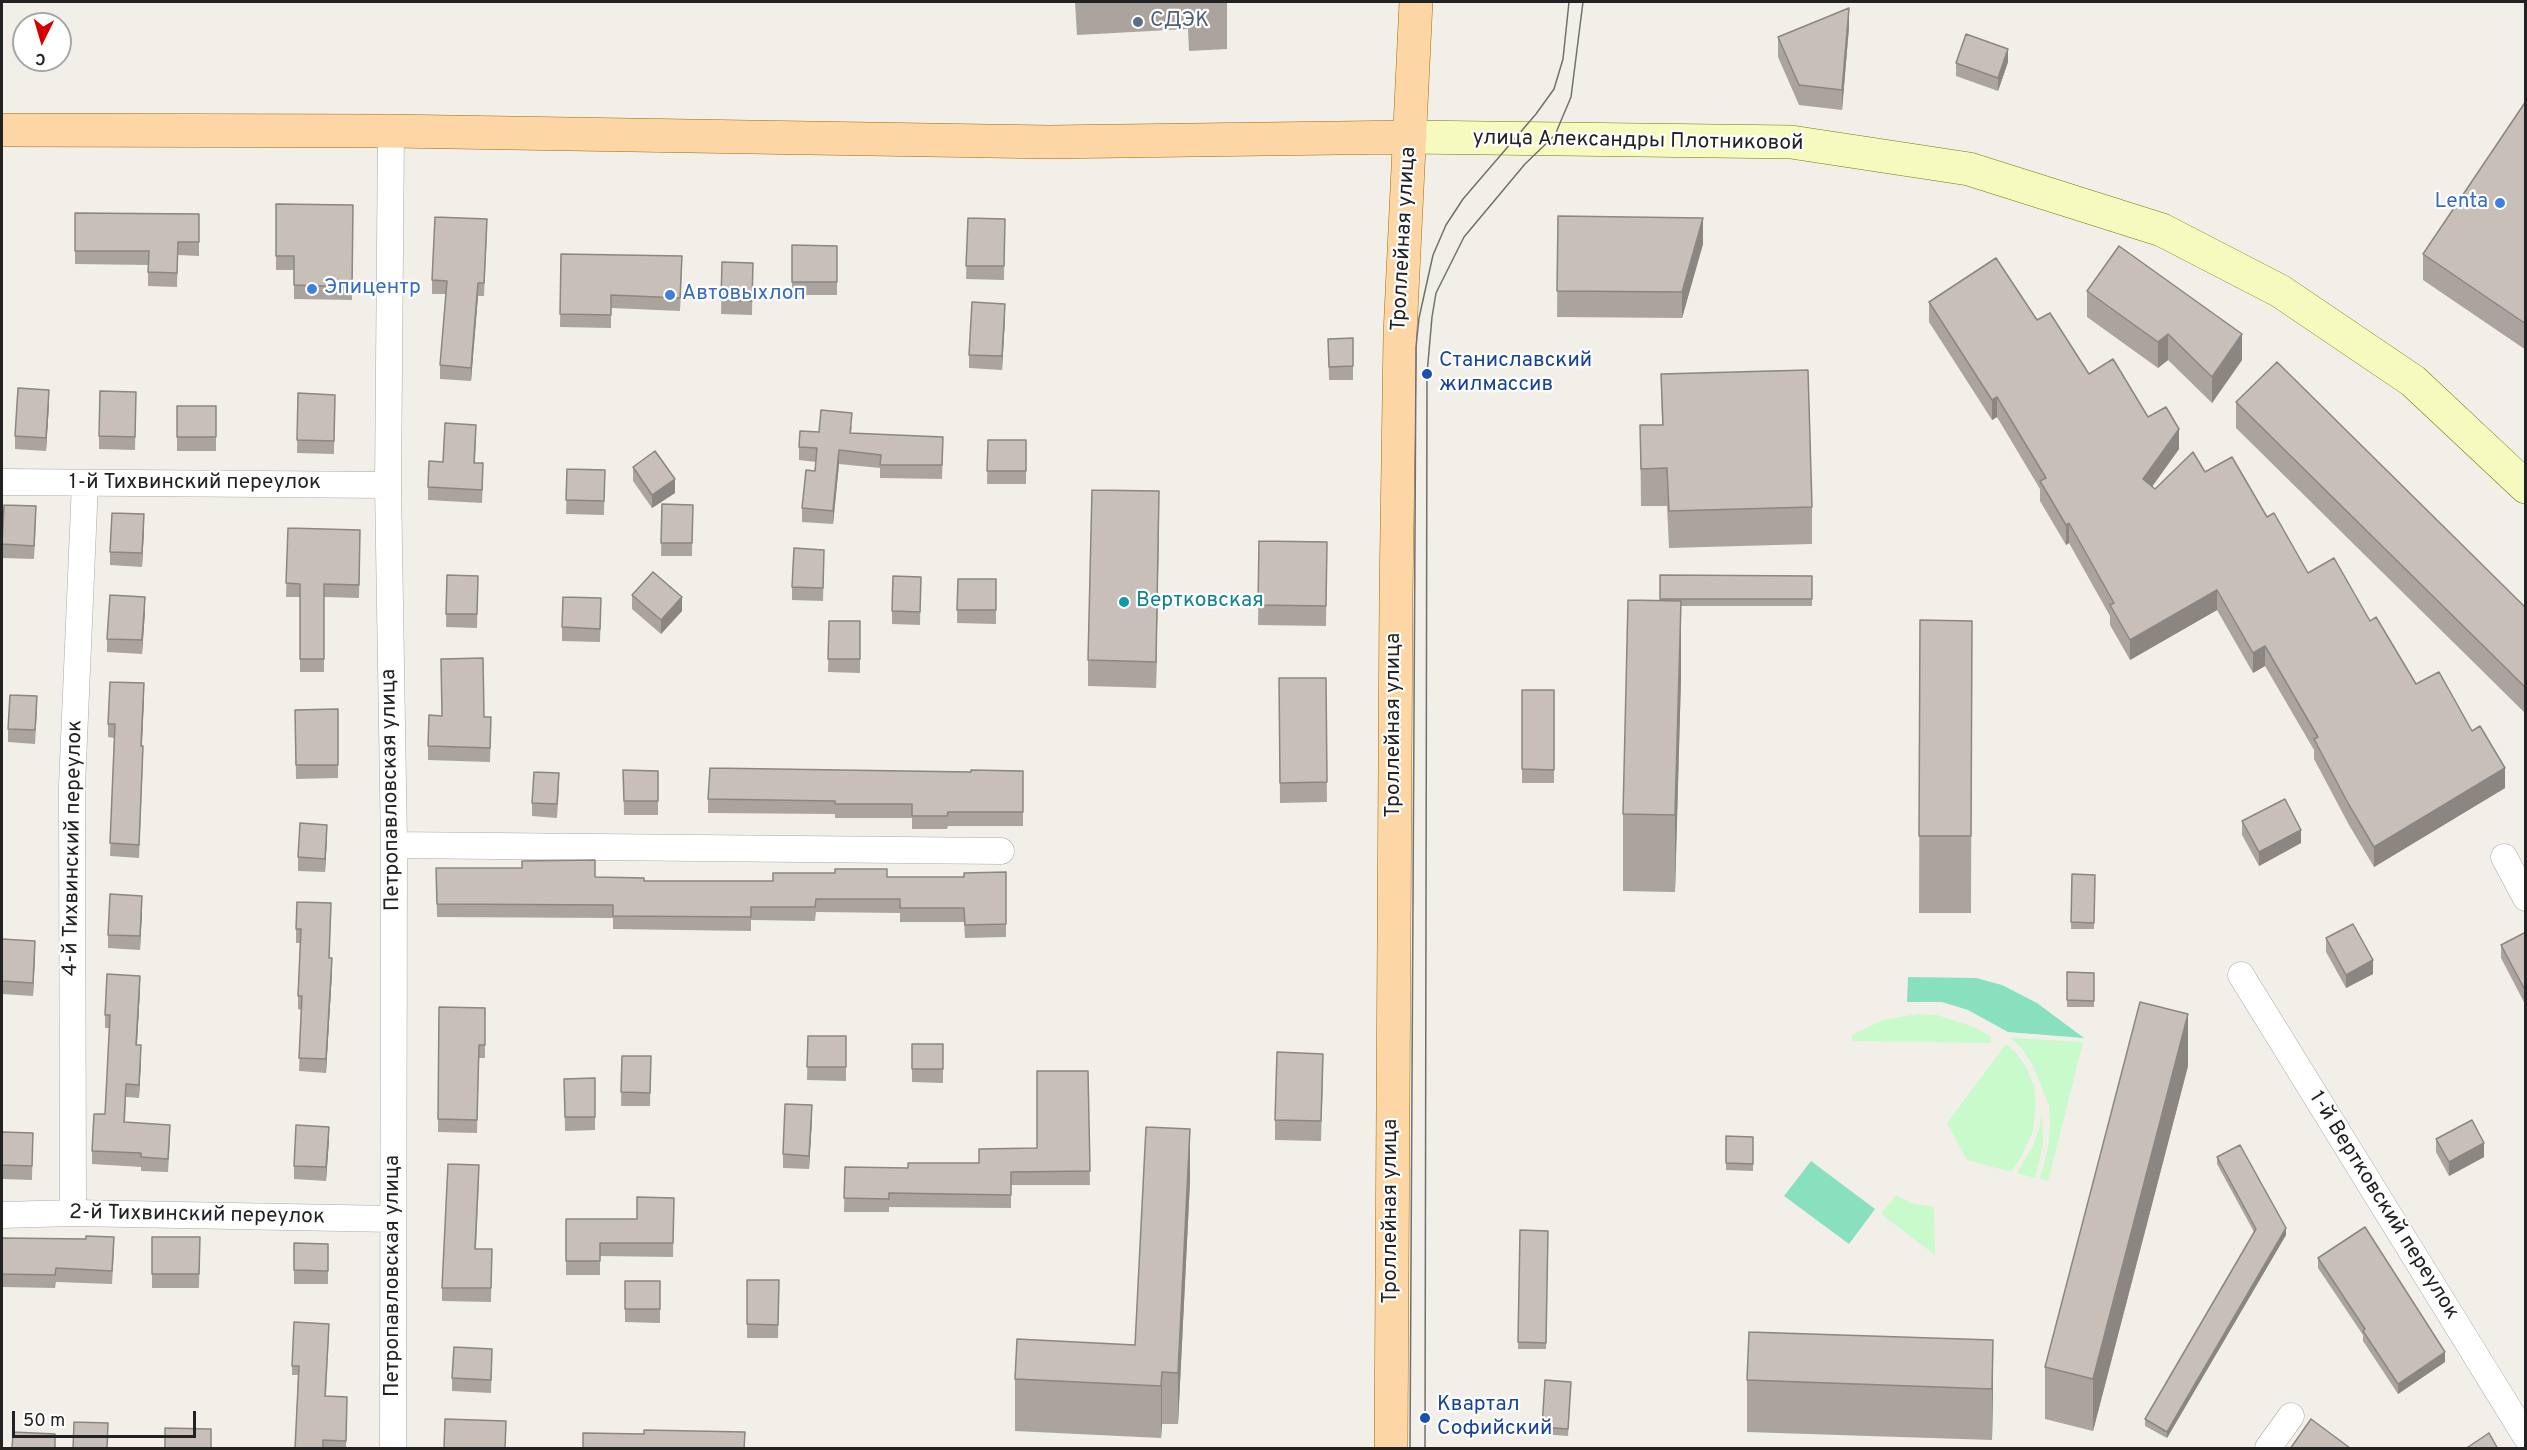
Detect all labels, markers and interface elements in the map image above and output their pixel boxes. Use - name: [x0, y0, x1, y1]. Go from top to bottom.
- place label: СДЭК: [1150, 9, 1209, 35]
- north arrow: [12, 12, 72, 72]
- marker: СДЭК: [1131, 15, 1145, 29]
- text: С: [35, 48, 47, 68]
- street label: улица Александры Плотниковой: [1472, 127, 1804, 157]
- street label: Троллейная улица: [1388, 146, 1422, 332]
- place label: Lenta: [2434, 190, 2488, 216]
- marker: Lenta: [2493, 196, 2507, 210]
- place label: Эпицентр: [324, 276, 421, 302]
- marker: Эпицентр: [305, 282, 319, 296]
- place label: Автовыхлоп: [682, 282, 806, 308]
- marker: Автовыхлоп: [663, 288, 677, 302]
- place label: Станиславский жилмассив: [1439, 349, 1592, 399]
- marker: Станиславский жилмассив: [1420, 367, 1434, 381]
- street label: 1-й Тихвинский переулок: [69, 471, 321, 497]
- place label: Вертковская: [1136, 589, 1264, 615]
- marker: Вертковская: [1117, 595, 1131, 609]
- street label: Троллейная улица: [1382, 633, 1408, 817]
- street label: Петропавловская улица: [377, 669, 407, 911]
- street label: 4-й Тихвинский переулок: [59, 720, 89, 976]
- street label: 1-й Вертковский переулок: [2302, 1087, 2464, 1325]
- street label: Троллейная улица: [1379, 1119, 1405, 1303]
- street label: Петропавловская улица: [381, 1155, 407, 1397]
- street label: 2-й Тихвинский переулок: [69, 1201, 325, 1231]
- place label: Квартал Софийский: [1437, 1393, 1552, 1443]
- scale bar: [15, 1399, 200, 1437]
- text: 50 m: [23, 1410, 65, 1433]
- marker: Квартал Софийский: [1418, 1411, 1432, 1425]

